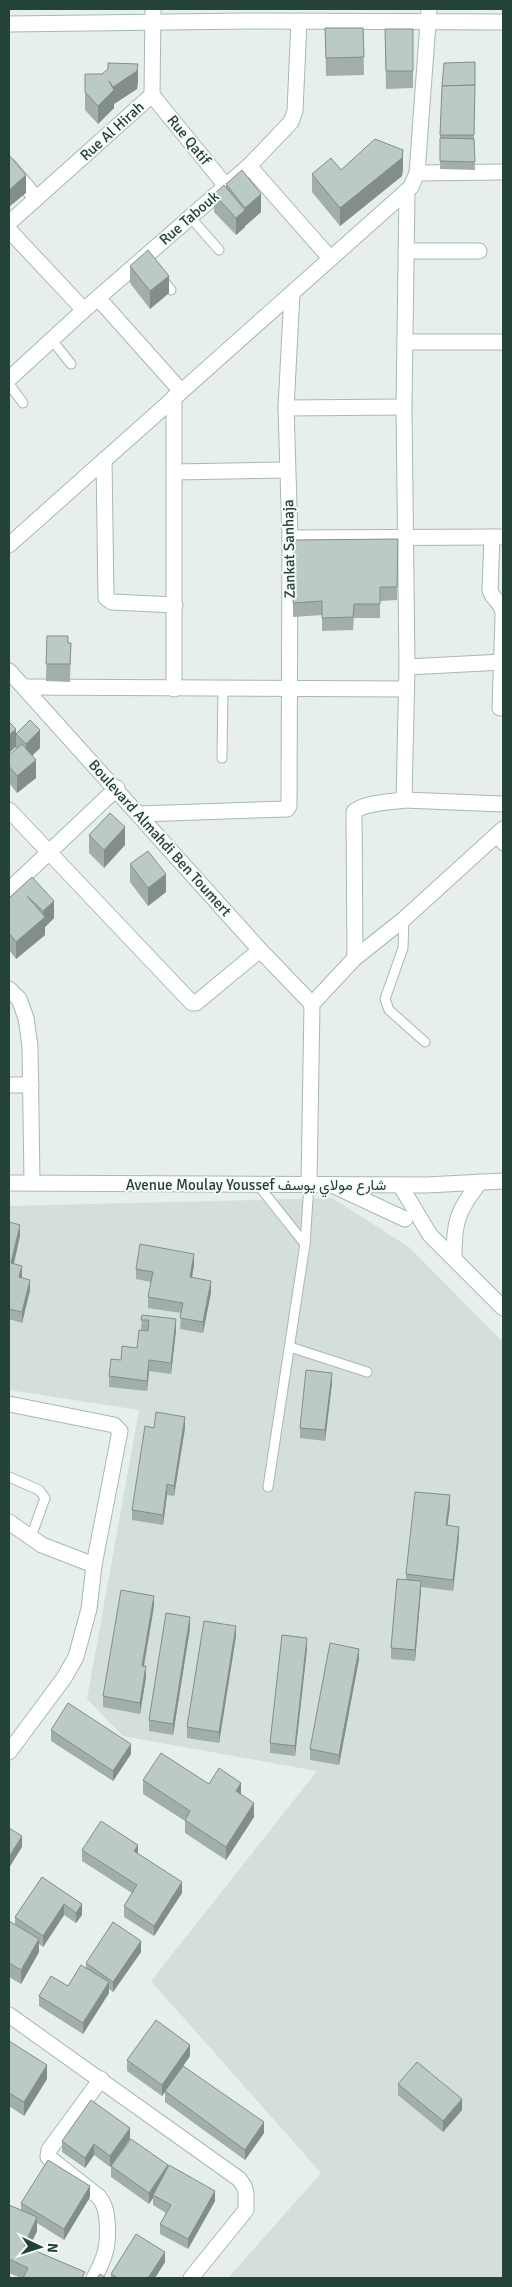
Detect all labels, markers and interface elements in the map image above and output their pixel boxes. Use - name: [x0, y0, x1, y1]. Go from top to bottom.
- street label: Rue Al Hirah: [76, 98, 148, 164]
- street label: Rue Qatif: [163, 111, 215, 169]
- street label: Rue Tabouk: [156, 187, 223, 249]
- street label: Zankat Sanhaja: [279, 499, 299, 599]
- street label: Boulevard Almahdi Ben Toumert: [85, 756, 235, 920]
- street label: Avenue Moulay Youssef شارع مولاي يوسف: [126, 1176, 386, 1198]
- north arrow: [15, 2222, 65, 2272]
- text: N: [44, 2242, 61, 2253]

